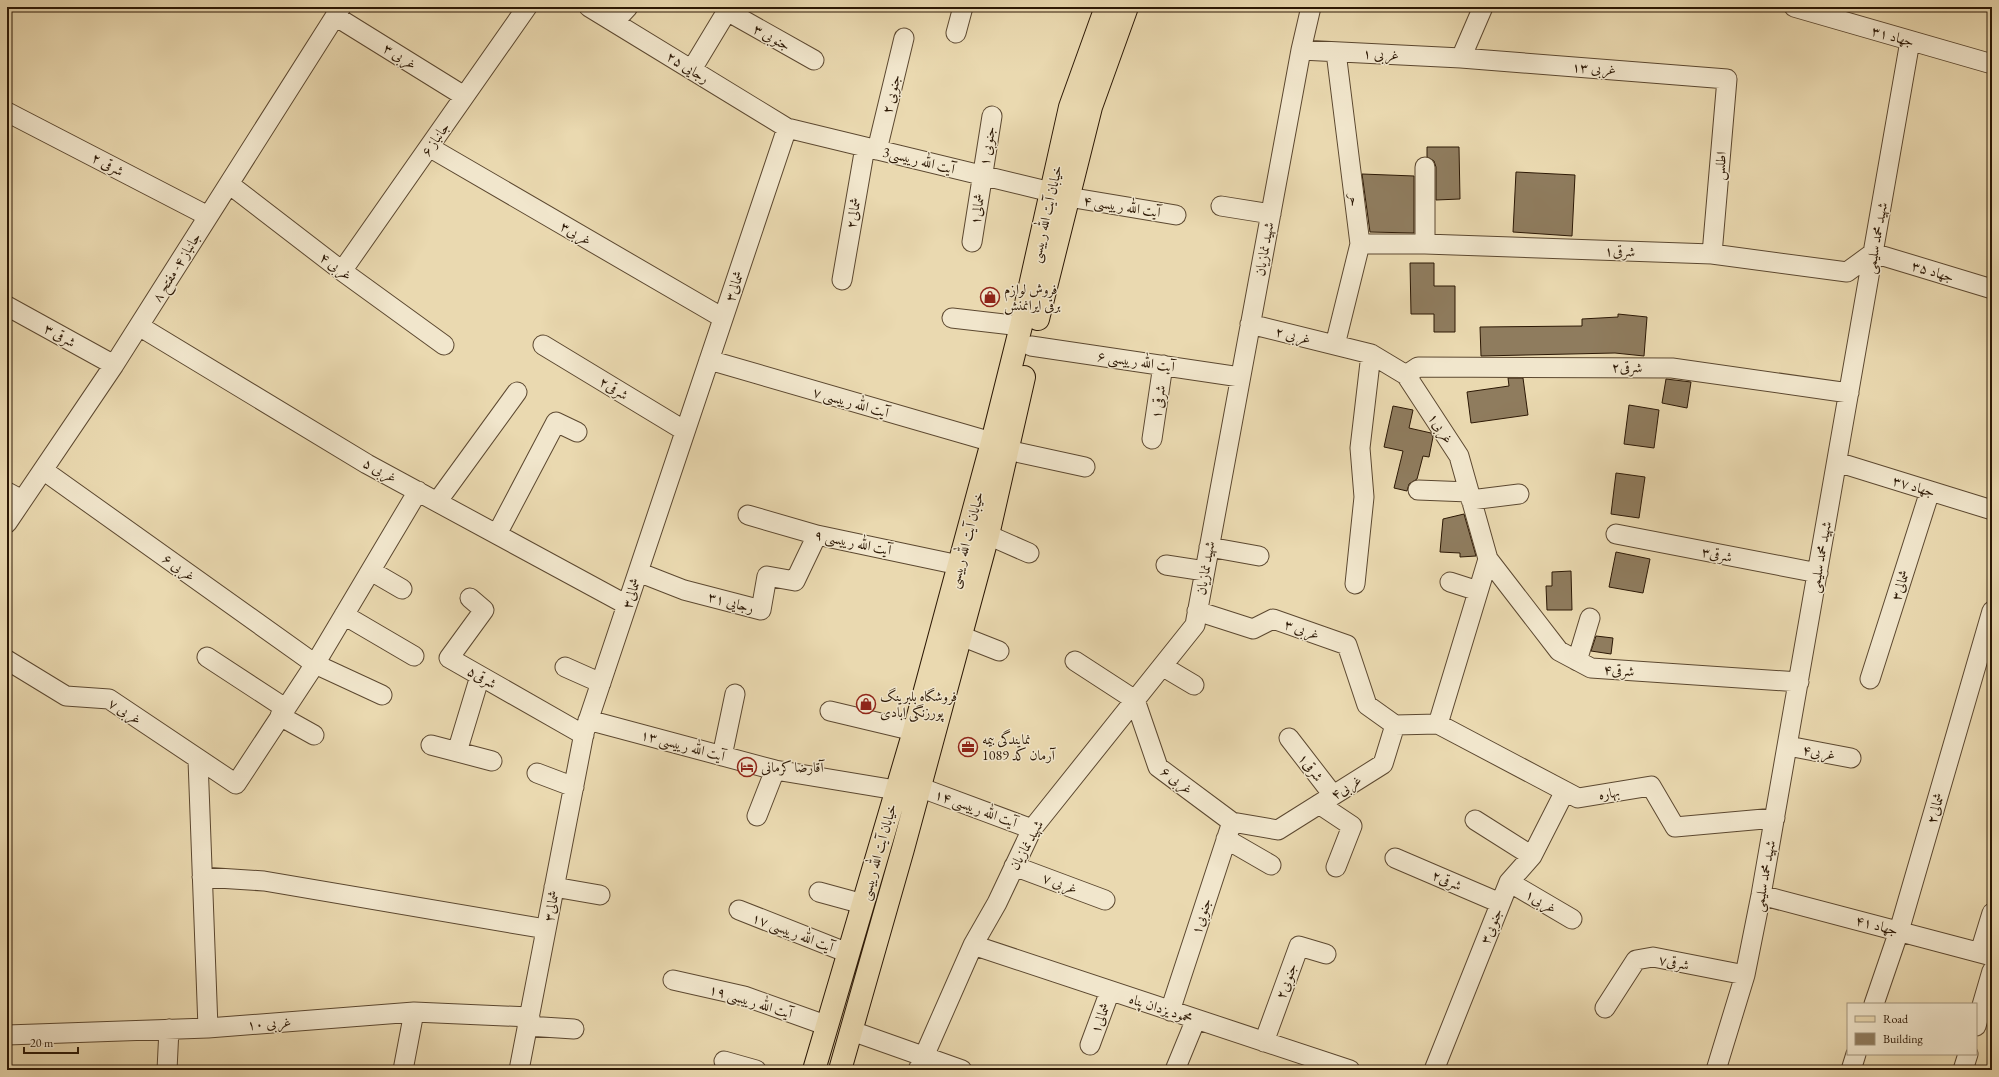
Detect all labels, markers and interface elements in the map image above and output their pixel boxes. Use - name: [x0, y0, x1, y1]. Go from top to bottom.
- street label: جنوبی ۳: [750, 19, 794, 55]
- street label: جهاد ۳۱: [1870, 21, 1916, 51]
- street label: غربی ۳: [380, 39, 420, 74]
- street label: غربی ۱: [1363, 44, 1399, 65]
- street label: رجایی ۲۵: [663, 47, 713, 88]
- street label: غربی ۱۳: [1571, 57, 1617, 80]
- street label: جنوبی ۲: [877, 72, 906, 116]
- street label: جانباز ۶: [417, 118, 453, 160]
- street label: جنوبی ۱: [975, 125, 1000, 167]
- street label: آیت الله رییسی3: [881, 140, 959, 179]
- street label: شرقی ۲: [88, 148, 127, 181]
- street label: اطلس: [1710, 151, 1731, 181]
- street label: خیابان آیت الله رییسی: [1024, 163, 1067, 265]
- street label: آیت الله رییسی ۴: [1082, 189, 1164, 222]
- street label: حر: [1345, 191, 1365, 207]
- street label: شمالی۱: [966, 192, 988, 226]
- street label: شمالی۲: [841, 196, 865, 230]
- street label: شهید محمد سلیمی: [1861, 201, 1892, 275]
- street label: غربی۳: [557, 217, 595, 250]
- street label: شهید نمازیان: [1250, 220, 1279, 278]
- street label: جانباز ۴- مفتح ۸: [148, 229, 208, 307]
- street label: شرقی۱: [1604, 241, 1636, 262]
- street label: غربی ۴: [316, 248, 356, 285]
- street label: جهاد ۳۵: [1910, 256, 1956, 286]
- street label: شمالی۳: [720, 268, 748, 304]
- place label: فروش لوازم برقی ایرانمنش: [1004, 280, 1061, 315]
- shop icon: فروش لوازم برقی ایرانمنش: [979, 286, 1001, 308]
- street label: شرقی ۳: [40, 319, 79, 352]
- street label: غربی ۲: [1273, 322, 1313, 349]
- street label: آیت الله رییسی ۶: [1096, 345, 1178, 377]
- street label: شرقی۲: [1611, 358, 1643, 377]
- street label: شرقی۲: [596, 372, 632, 405]
- street label: آیت الله رییسی ۷: [811, 381, 893, 423]
- street label: شرقی ۱: [1147, 384, 1170, 420]
- street label: غربی۱: [1424, 409, 1458, 447]
- street label: غربی ۵: [359, 453, 400, 487]
- street label: جهاد ۳۷: [1891, 471, 1937, 501]
- street label: خیابان آیت الله رییسی: [942, 489, 989, 591]
- street label: شهید محمد سلیمی: [1805, 520, 1836, 594]
- street label: آیت الله رییسی ۹: [813, 523, 895, 560]
- street label: شهید نمازیان: [1191, 539, 1220, 597]
- street label: شرقی۳: [1700, 542, 1734, 567]
- street label: غربی ۶: [159, 549, 199, 586]
- street label: شمالی۳: [1887, 567, 1913, 603]
- street label: شمالی۳: [618, 575, 644, 611]
- street label: رجایی ۳۱: [706, 587, 756, 618]
- street label: غربی ۳: [1282, 615, 1322, 644]
- street label: شرقی۴: [1603, 660, 1635, 681]
- street label: شرقی۵: [464, 662, 500, 693]
- place label: فروشگاه بلبرینگ پورزنگی ابادی: [880, 687, 957, 723]
- shop icon: فروشگاه بلبرینگ پورزنگی ابادی: [855, 693, 877, 715]
- street label: غربی ۷: [105, 694, 145, 729]
- street label: آیت الله رییسی ۱۳: [639, 723, 729, 766]
- place label: نمایندگی بیمه آرمان کد 1089: [982, 729, 1057, 764]
- office icon: نمایندگی بیمه آرمان کد 1089: [957, 736, 979, 758]
- street label: غربی۴: [1801, 740, 1837, 765]
- street label: شرقی۱: [1294, 749, 1328, 785]
- hotel icon: آقارضا کرمانی: [736, 756, 758, 778]
- place label: آقارضا کرمانی: [761, 758, 825, 776]
- street label: غربی ۶: [1157, 762, 1197, 799]
- street label: غربی۴: [1327, 771, 1365, 804]
- street label: بهاره: [1597, 782, 1621, 805]
- street label: آیت الله رییسی ۱۴: [932, 783, 1022, 833]
- street label: شمالی۲: [1922, 791, 1948, 825]
- street label: خیابان آیت الله رییسی: [854, 801, 901, 903]
- street label: شهید نمازیان: [1005, 817, 1048, 874]
- street label: شهید محمد سلیمی: [1749, 839, 1780, 913]
- street label: شرقی۲: [1429, 866, 1465, 895]
- street label: غربی ۷: [1040, 868, 1080, 899]
- street label: غربی۱: [1522, 885, 1560, 918]
- street label: شمالی۳: [539, 889, 563, 923]
- street label: جنوبی۱: [1187, 896, 1216, 937]
- street label: جنوبی۳: [1476, 905, 1507, 947]
- street label: آیت الله رییسی ۱۷: [749, 906, 839, 957]
- street label: جهاد ۴۱: [1854, 911, 1900, 939]
- street label: شرقی۷: [1657, 950, 1691, 975]
- street label: جنوبی۲: [1271, 961, 1302, 1002]
- street label: آیت الله رییسی ۱۹: [707, 978, 797, 1024]
- street label: محمود یزدان پناه: [1126, 989, 1195, 1029]
- street label: شمالی۱: [1086, 1000, 1114, 1036]
- legend: [1847, 1003, 1977, 1055]
- text: Road: [1883, 1011, 1909, 1027]
- street label: غربی ۱۰: [246, 1012, 292, 1035]
- scale bar: [24, 1029, 78, 1055]
- text: Building: [1883, 1031, 1924, 1047]
- text: 20 m: [30, 1035, 54, 1051]

